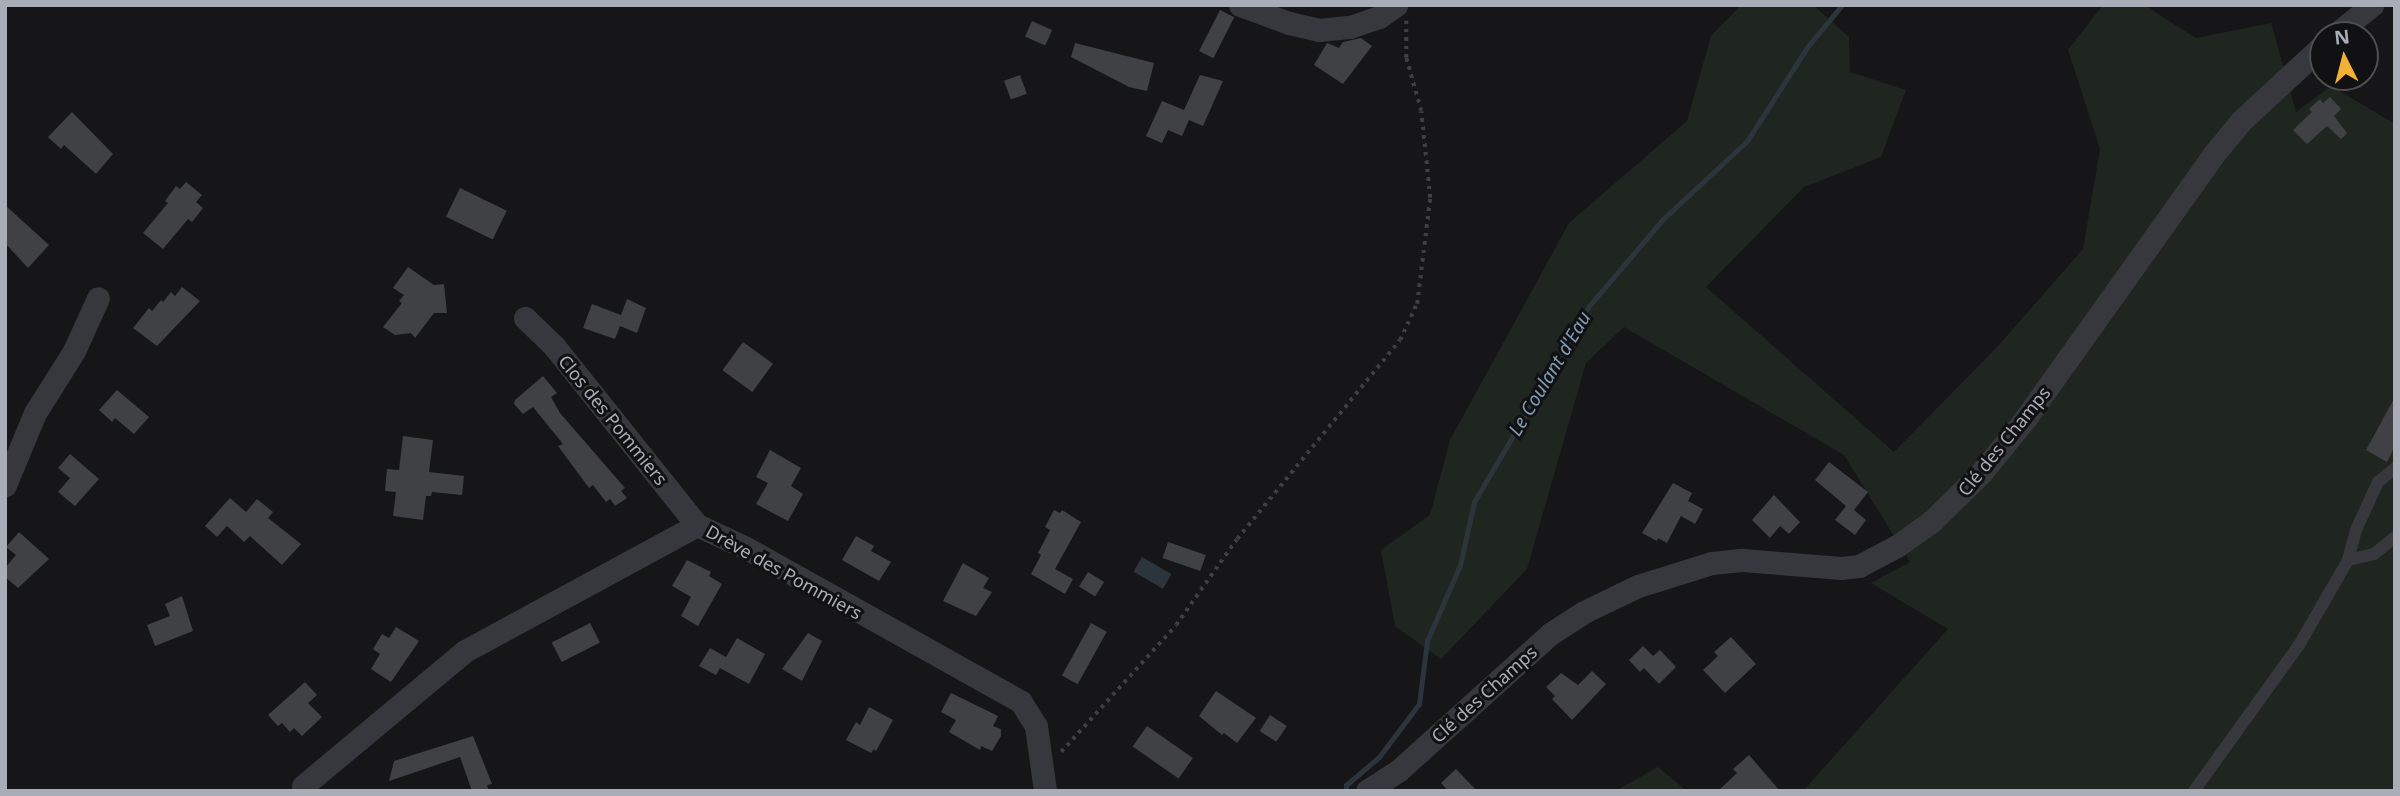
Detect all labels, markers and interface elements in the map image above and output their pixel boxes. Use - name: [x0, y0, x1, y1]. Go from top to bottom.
- north arrow: [2309, 21, 2379, 91]
- text: N: [2333, 23, 2351, 51]
- water label: Le Coulant d'Eau: [1504, 308, 1596, 440]
- street label: Clos des Pommiers: [554, 351, 672, 489]
- street label: Clé des Champs: [1953, 382, 2055, 500]
- street label: Drève des Pommiers: [702, 520, 866, 624]
- street label: Clé des Champs: [1427, 641, 1541, 747]

